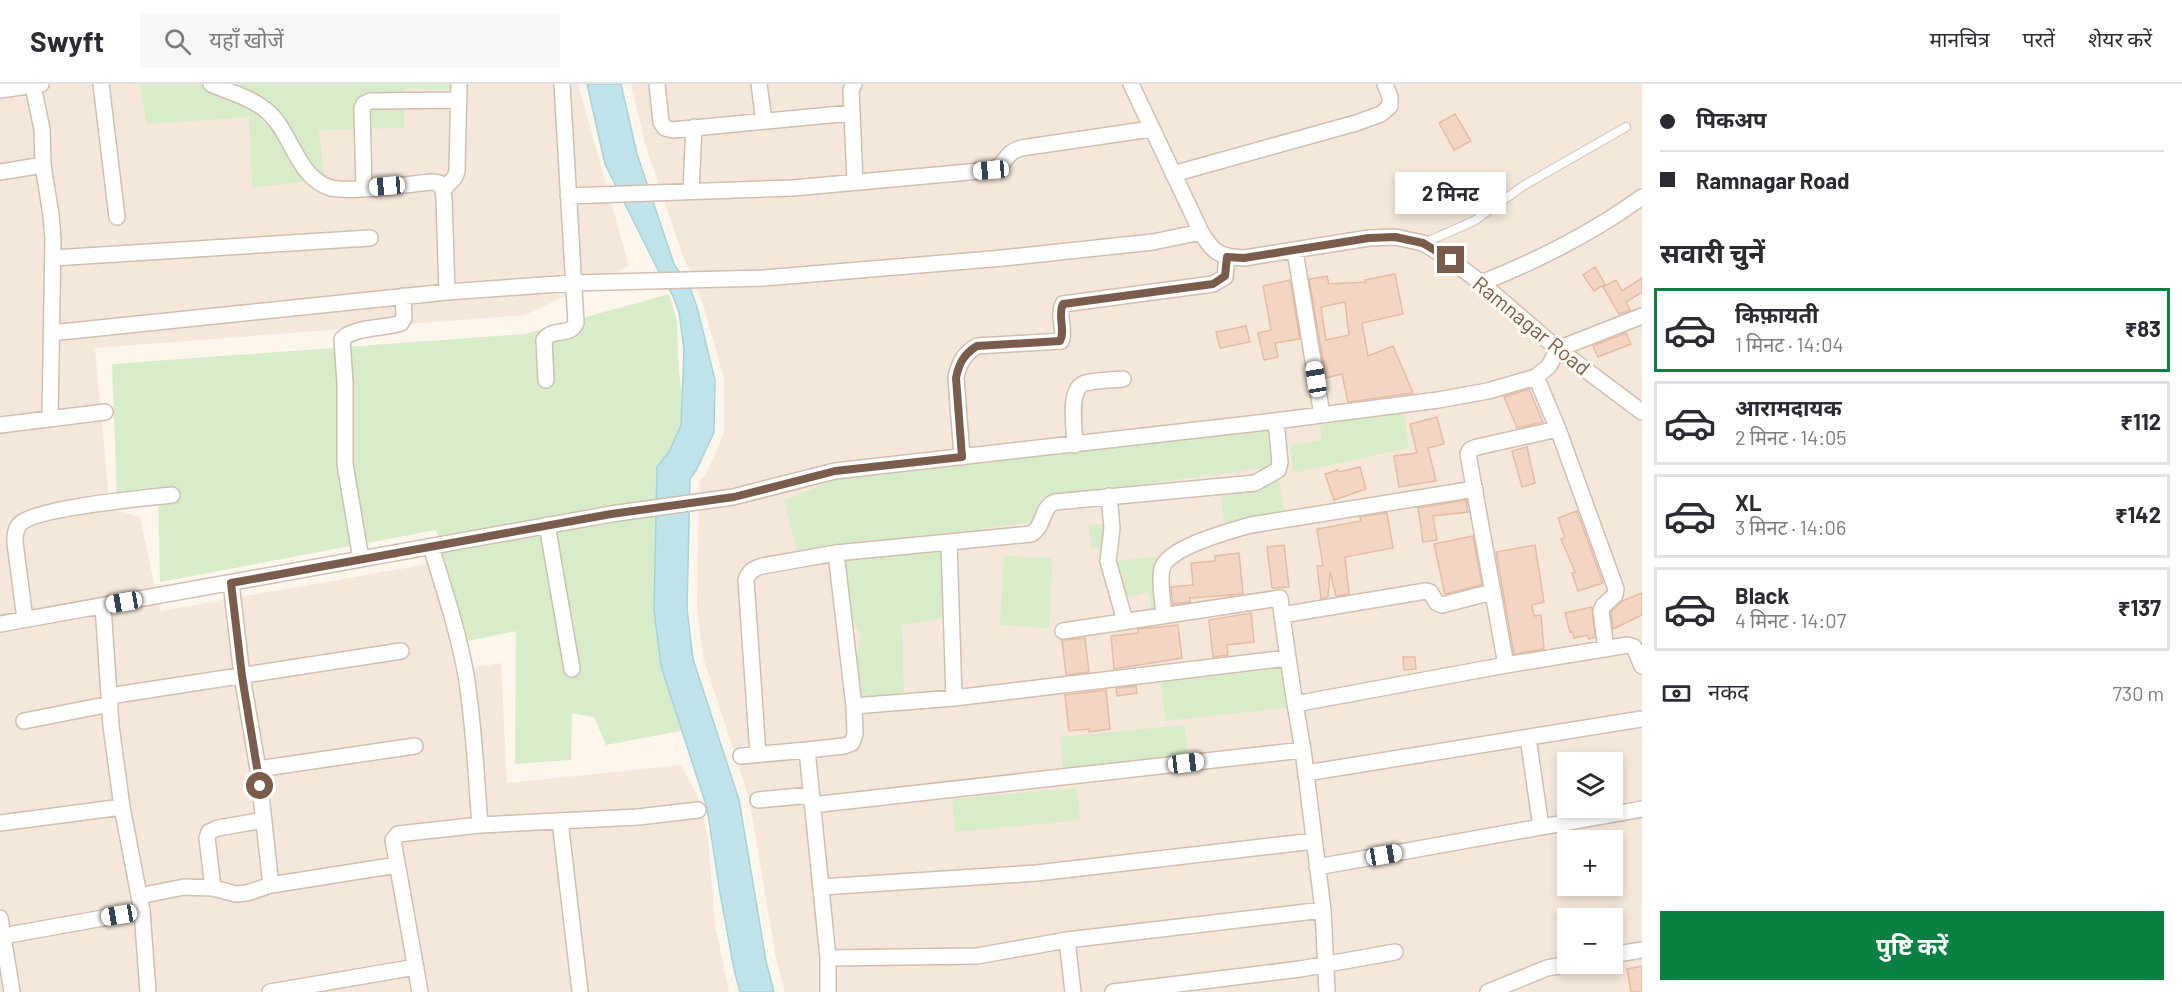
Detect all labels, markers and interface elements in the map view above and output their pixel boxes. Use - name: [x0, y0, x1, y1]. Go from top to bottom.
- search box: [140, 14, 560, 68]
- text: Swyft: [30, 24, 104, 58]
- icon: search: [161, 25, 194, 58]
- text: यहाँ खोजें: [209, 26, 284, 52]
- text: मानचित्र: [1930, 26, 1990, 51]
- text: परतें: [2023, 26, 2055, 51]
- text: शेयर करें: [2088, 26, 2152, 51]
- text: पिकअप: [1696, 106, 1767, 132]
- car: [972, 159, 1010, 181]
- text: Ramnagar Road: [1696, 167, 1850, 193]
- callout: 2 मिनट: [1396, 173, 1506, 215]
- car: [368, 175, 406, 197]
- text: 2 मिनट: [1422, 181, 1479, 205]
- text: सवारी चुनें: [1660, 236, 1765, 268]
- route end: [1437, 246, 1464, 273]
- street label: Ramnagar Road: [1468, 270, 1596, 380]
- text: किफ़ायती: [1735, 301, 1819, 327]
- icon: car: [1663, 303, 1717, 357]
- text: ₹83: [2125, 315, 2161, 341]
- text: 1 मिनट · 14:04: [1735, 332, 1844, 356]
- car: [1304, 360, 1328, 398]
- text: आरामदायक: [1735, 394, 1842, 420]
- icon: car: [1663, 396, 1717, 450]
- text: ₹112: [2120, 408, 2161, 434]
- text: 2 मिनट · 14:05: [1735, 425, 1847, 449]
- icon: car: [1663, 489, 1717, 543]
- text: XL: [1735, 489, 1761, 515]
- text: ₹142: [2115, 501, 2161, 527]
- text: 3 मिनट · 14:06: [1735, 515, 1846, 539]
- icon: car: [1663, 582, 1717, 636]
- text: Black: [1735, 582, 1789, 608]
- car: [105, 590, 143, 614]
- text: ₹137: [2118, 594, 2161, 620]
- text: 4 मिनट · 14:07: [1735, 608, 1846, 632]
- icon: cash: [1660, 677, 1693, 710]
- text: नकद: [1708, 678, 1749, 704]
- text: 730 m: [2112, 681, 2164, 705]
- car: [1167, 752, 1205, 774]
- map controls: [1557, 752, 1623, 974]
- button: layers: [1557, 752, 1623, 818]
- route start: [246, 772, 273, 799]
- button: +: [1557, 830, 1623, 896]
- car: [1365, 843, 1403, 867]
- car: [100, 903, 138, 927]
- button: −: [1557, 908, 1623, 974]
- button: पुष्टि करें: [1660, 911, 2164, 980]

